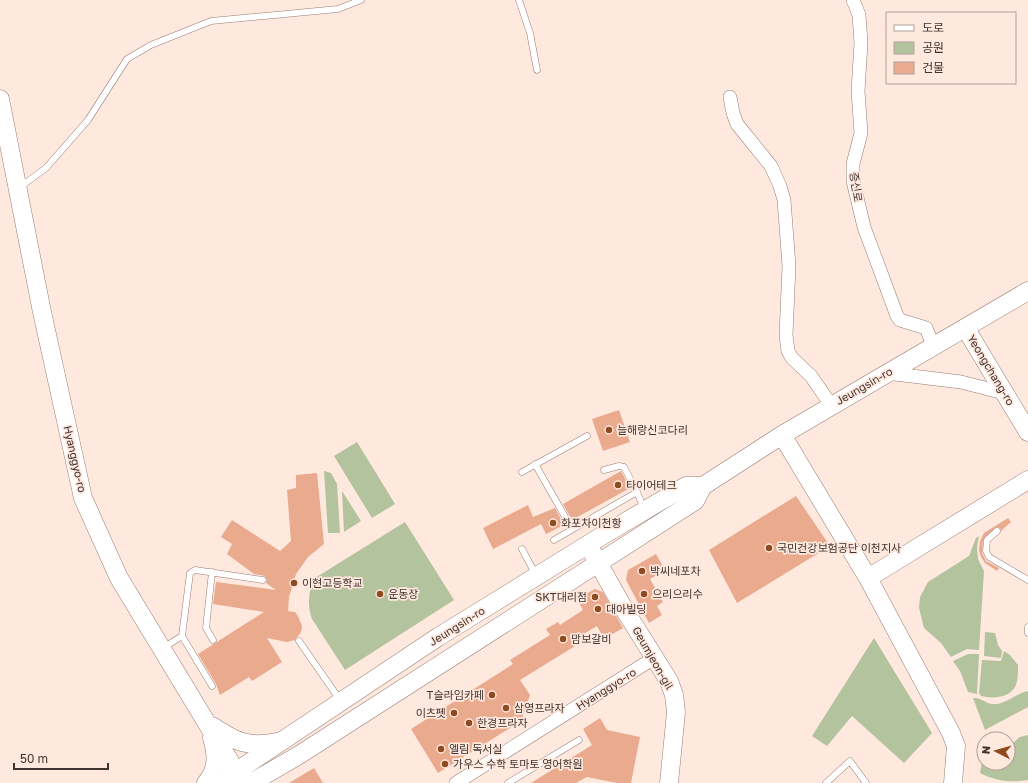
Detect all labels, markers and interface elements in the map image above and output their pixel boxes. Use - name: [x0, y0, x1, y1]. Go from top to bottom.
- legend: [886, 12, 1016, 84]
- text: 도로: [922, 20, 944, 35]
- text: 공원: [922, 40, 944, 55]
- text: 건물: [922, 60, 944, 75]
- street label: 증신로: [848, 171, 865, 203]
- street label: Yeongchang-ro: [965, 332, 1018, 408]
- street label: Jeungsin-ro: [833, 364, 895, 407]
- place label: 늘해랑신코다리: [617, 423, 688, 436]
- street label: Hyanggyo-ro: [61, 424, 90, 494]
- marker: 늘해랑신코다리: [604, 425, 614, 435]
- place label: 타이어테크: [626, 478, 677, 491]
- marker: 타이어테크: [613, 480, 623, 490]
- place label: 화포차이천항: [561, 516, 622, 529]
- marker: 화포차이천항: [548, 518, 558, 528]
- place label: 국민건강보험공단 이천지사: [777, 541, 901, 554]
- marker: 국민건강보험공단 이천지사: [764, 543, 774, 553]
- place label: 박씨네포차: [650, 564, 701, 577]
- marker: 박씨네포차: [637, 566, 647, 576]
- place label: 이현고등학교: [302, 576, 363, 589]
- marker: 이현고등학교: [289, 578, 299, 588]
- place label: 운동장: [388, 587, 418, 600]
- place label: 으리으리수: [652, 587, 703, 600]
- marker: 운동장: [375, 589, 385, 599]
- marker: 으리으리수: [639, 589, 649, 599]
- place label: SKT대리점: [535, 590, 587, 603]
- marker: SKT대리점: [590, 592, 600, 602]
- place label: 대아빌딩: [606, 602, 646, 615]
- street label: Jeungsin-ro: [426, 603, 487, 648]
- marker: 대아빌딩: [593, 604, 603, 614]
- street label: Geumjeon-gil: [630, 624, 677, 692]
- place label: 맘보갈비: [571, 632, 611, 645]
- marker: 맘보갈비: [558, 634, 568, 644]
- street label: Hyanggyo-ro: [573, 665, 638, 712]
- place label: T슬라임카페: [427, 688, 484, 701]
- marker: T슬라임카페: [487, 690, 497, 700]
- place label: 삼영프라자: [514, 701, 565, 714]
- marker: 삼영프라자: [501, 703, 511, 713]
- place label: 이츠펫: [416, 706, 446, 719]
- marker: 이츠펫: [449, 708, 459, 718]
- place label: 한경프라자: [477, 716, 528, 729]
- marker: 한경프라자: [464, 718, 474, 728]
- north arrow: [976, 731, 1016, 771]
- place label: 엘림 독서실: [449, 742, 502, 755]
- marker: 엘림 독서실: [436, 744, 446, 754]
- scale bar: [14, 745, 108, 771]
- text: N: [979, 745, 992, 755]
- text: 50 m: [20, 751, 48, 766]
- place label: 가우스 수학 토마토 영어학원: [453, 757, 583, 770]
- marker: 가우스 수학 토마토 영어학원: [440, 759, 450, 769]

